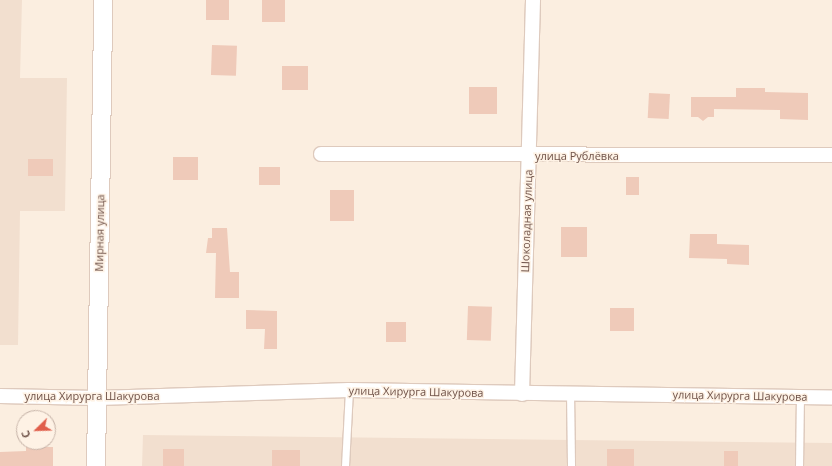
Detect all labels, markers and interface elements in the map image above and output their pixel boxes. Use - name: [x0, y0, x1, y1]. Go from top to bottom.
- street label: улица Рублёвка: [535, 149, 619, 163]
- street label: Шоколадная улица: [519, 169, 535, 273]
- street label: Мирная улица: [93, 194, 107, 272]
- street label: улица Хирурга Шакурова: [348, 384, 484, 400]
- street label: улица Хирурга Шакурова: [672, 388, 808, 404]
- street label: улица Хирурга Шакурова: [24, 389, 160, 403]
- north arrow: [16, 410, 56, 450]
- text: С: [17, 428, 34, 441]

